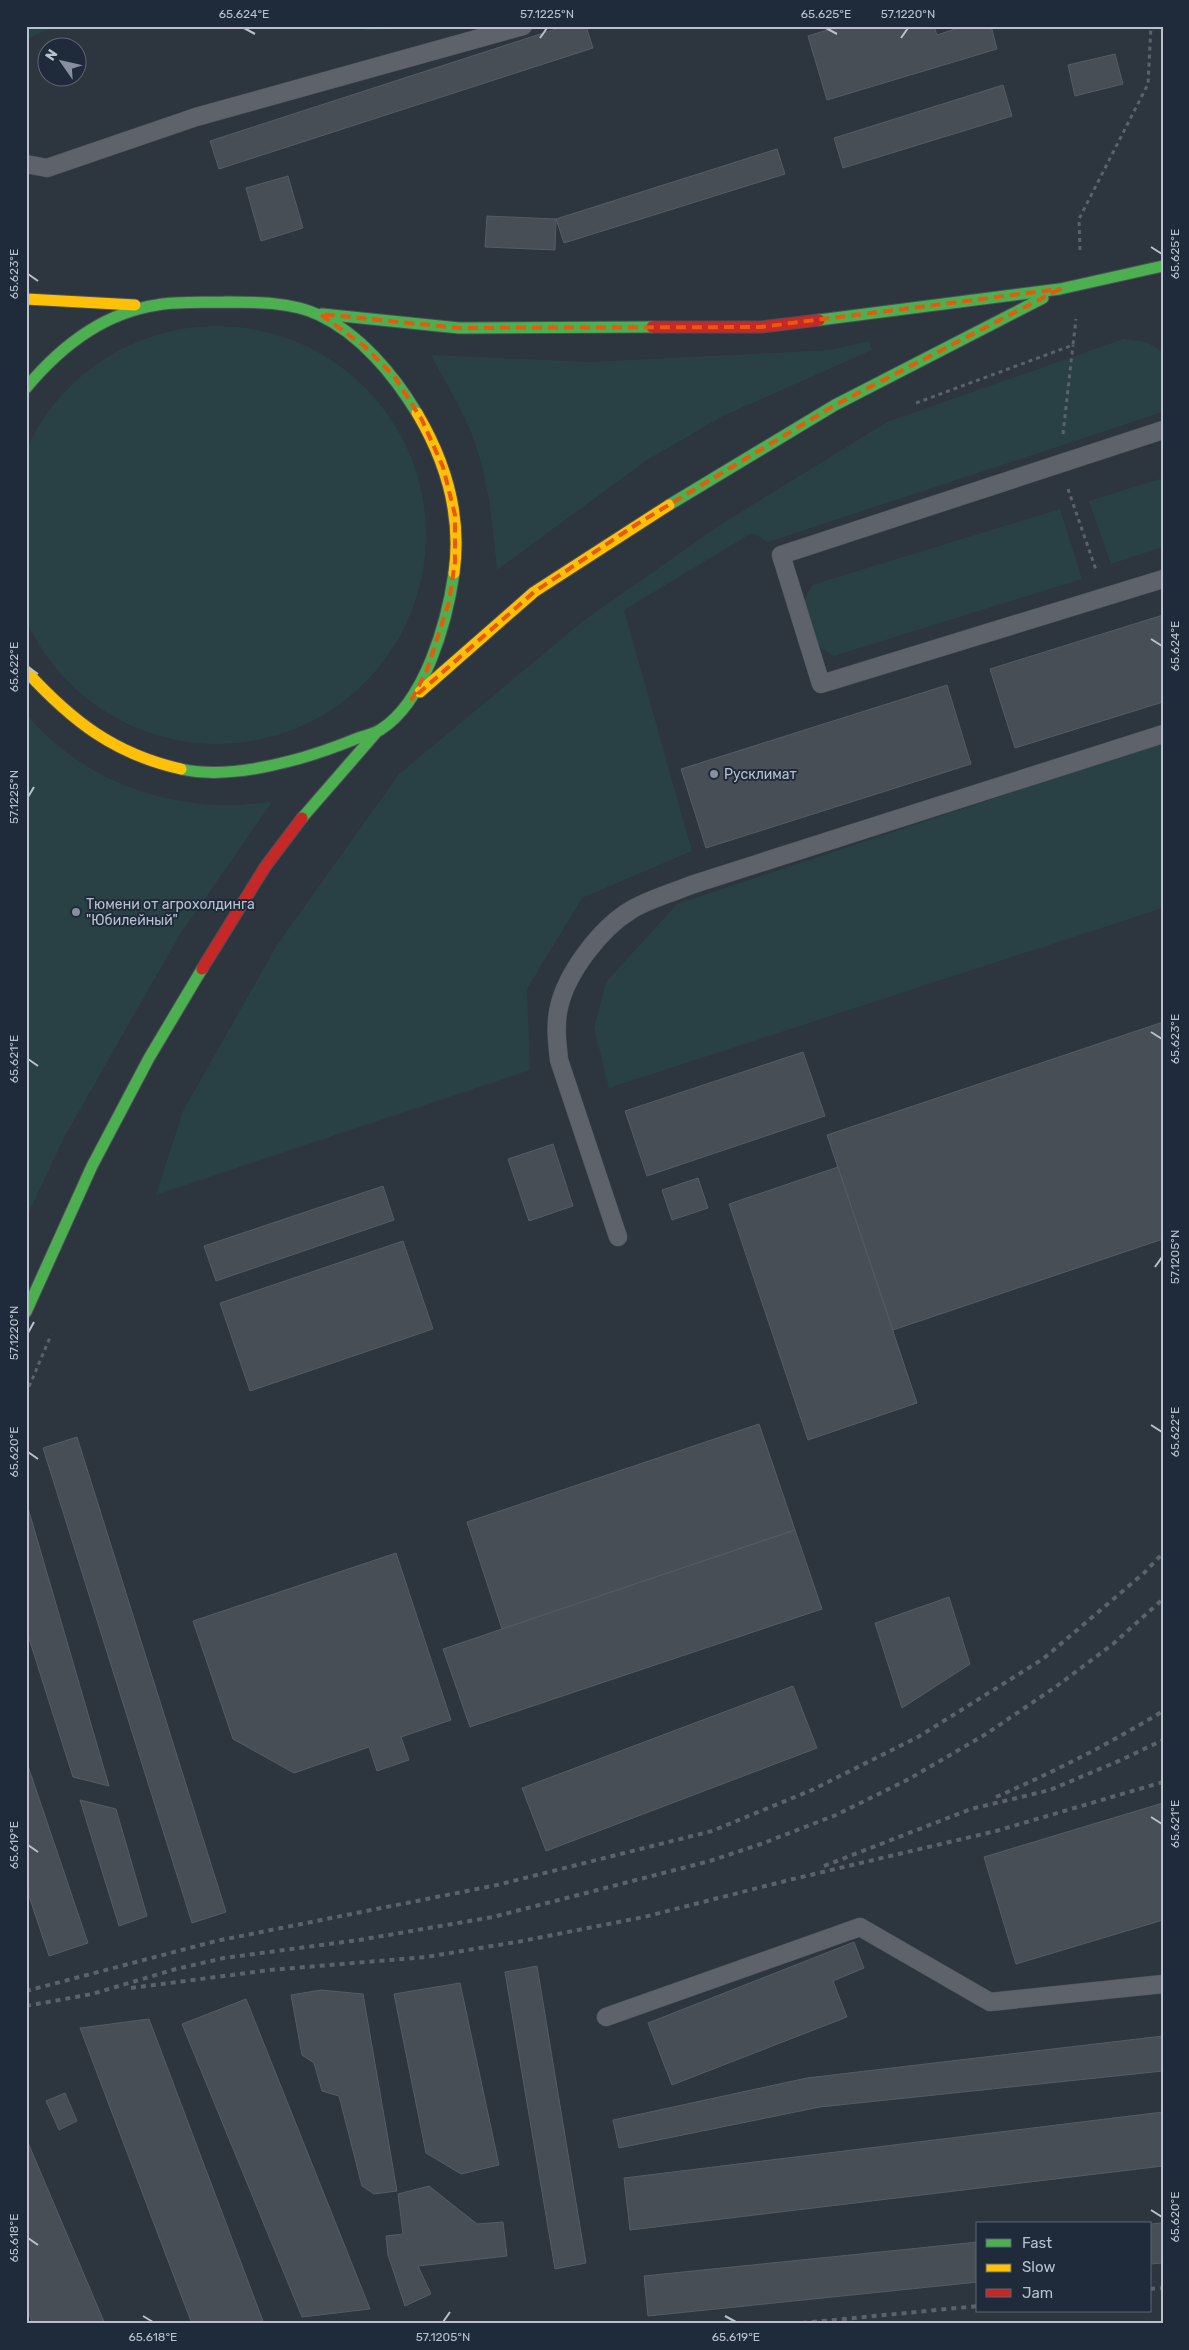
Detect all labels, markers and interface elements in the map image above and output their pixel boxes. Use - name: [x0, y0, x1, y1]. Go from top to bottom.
- text: 65.624°E: [219, 7, 269, 21]
- text: 57.1225°N: [520, 7, 574, 21]
- text: 65.625°E: [801, 7, 851, 21]
- text: 57.1220°N: [881, 7, 935, 21]
- north arrow: [38, 38, 88, 88]
- text: N: [42, 46, 62, 64]
- text: 65.625°E: [1168, 229, 1182, 279]
- text: 65.623°E: [7, 249, 21, 299]
- text: 65.624°E: [1168, 621, 1182, 671]
- text: 65.622°E: [7, 642, 21, 692]
- place label: Русклимат: [724, 766, 797, 783]
- marker: Русклимат: [708, 768, 720, 780]
- text: 57.1225°N: [7, 770, 21, 824]
- place label: Тюмени от агрохолдинга "Юбилейный": [86, 896, 255, 929]
- marker: Тюмени от агрохолдинга "Юбилейный": [70, 906, 82, 918]
- text: 65.623°E: [1168, 1014, 1182, 1064]
- text: 65.621°E: [7, 1035, 21, 1083]
- text: 57.1205°N: [1168, 1230, 1182, 1284]
- text: 57.1220°N: [7, 1306, 21, 1360]
- text: 65.622°E: [1168, 1407, 1182, 1457]
- text: 65.620°E: [7, 1427, 21, 1477]
- text: 65.621°E: [1168, 1800, 1182, 1848]
- text: 65.619°E: [7, 1821, 21, 1869]
- text: 65.620°E: [1168, 2192, 1182, 2242]
- text: 65.618°E: [7, 2214, 21, 2262]
- legend: [976, 2222, 1152, 2312]
- text: Fast: [1022, 2234, 1052, 2252]
- text: Slow: [1022, 2258, 1055, 2276]
- text: Jam: [1022, 2284, 1053, 2302]
- text: 65.618°E: [129, 2330, 177, 2344]
- text: 57.1205°N: [416, 2330, 470, 2344]
- text: 65.619°E: [712, 2330, 760, 2344]

